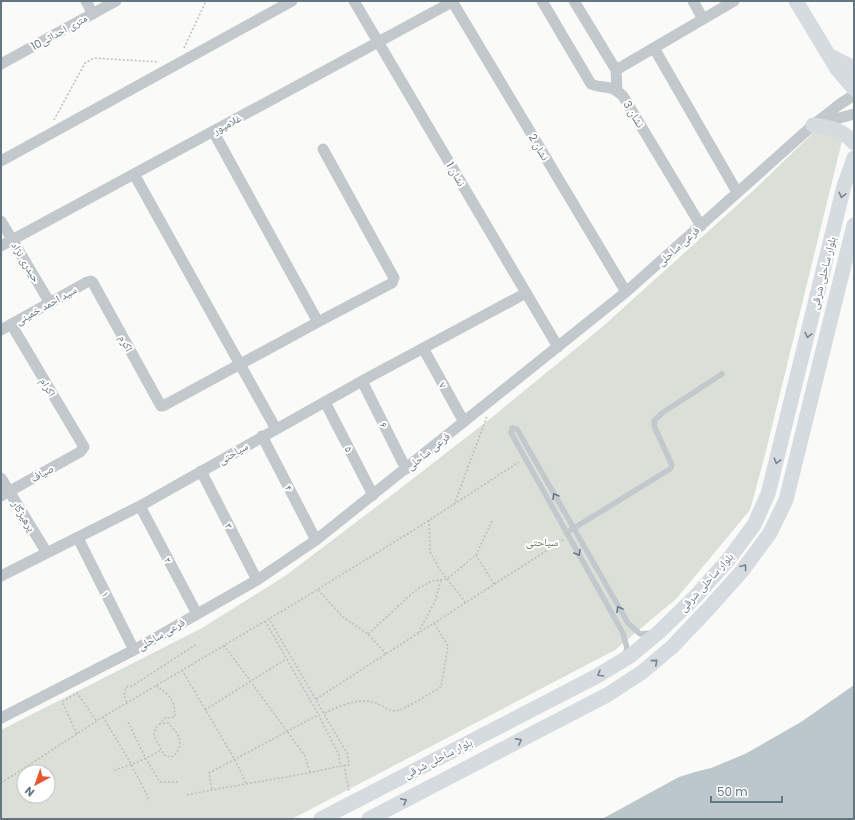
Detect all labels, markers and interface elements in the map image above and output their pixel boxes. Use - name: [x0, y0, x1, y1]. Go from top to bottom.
- street label: 10متری احداثی: [28, 10, 90, 54]
- street label: نشان 3: [620, 97, 648, 131]
- street label: غلامپور: [209, 110, 245, 139]
- street label: نشان 2: [525, 131, 553, 163]
- street label: نشان 1: [443, 159, 469, 189]
- one-way arrow: [838, 191, 846, 198]
- street label: فرعی ساحلی: [653, 222, 703, 269]
- street label: بلوار ساحلی شرقی: [806, 235, 840, 311]
- street label: حیدری نژاد: [8, 239, 44, 285]
- street label: سید احمد خمینی: [12, 282, 80, 328]
- one-way arrow: [804, 331, 813, 338]
- street label: اکرم: [115, 332, 137, 354]
- street label: اکرام: [36, 374, 60, 400]
- street label: ۷: [435, 379, 451, 391]
- street label: ۶: [376, 419, 392, 431]
- street label: فرعی ساحلی: [403, 428, 454, 474]
- street label: سیاحتی: [215, 438, 251, 468]
- street label: ۵: [341, 443, 357, 455]
- one-way arrow: [774, 458, 782, 464]
- street label: صیاف: [27, 460, 57, 486]
- street label: ۴: [281, 482, 297, 494]
- one-way arrow: [552, 493, 559, 500]
- street label: پرهیزگار: [8, 497, 40, 535]
- street label: ۳: [221, 520, 237, 532]
- park label: سیاحتی: [526, 534, 558, 550]
- one-way arrow: [573, 549, 580, 556]
- street label: بلوار ساحلی شرقی: [675, 549, 737, 615]
- street label: ۲: [160, 554, 176, 566]
- one-way arrow: [740, 565, 747, 572]
- street label: ۱: [98, 588, 114, 600]
- one-way arrow: [617, 605, 624, 613]
- street label: فرعی ساحلی: [134, 614, 188, 654]
- one-way arrow: [650, 659, 658, 666]
- one-way arrow: [597, 669, 604, 676]
- street label: بلوار ساحلی شرقی: [401, 734, 475, 782]
- one-way arrow: [515, 738, 522, 746]
- north arrow: [16, 764, 56, 804]
- scale bar: [711, 778, 782, 804]
- text: N: [21, 783, 38, 800]
- text: 50 m: [717, 783, 748, 800]
- one-way arrow: [399, 798, 407, 806]

